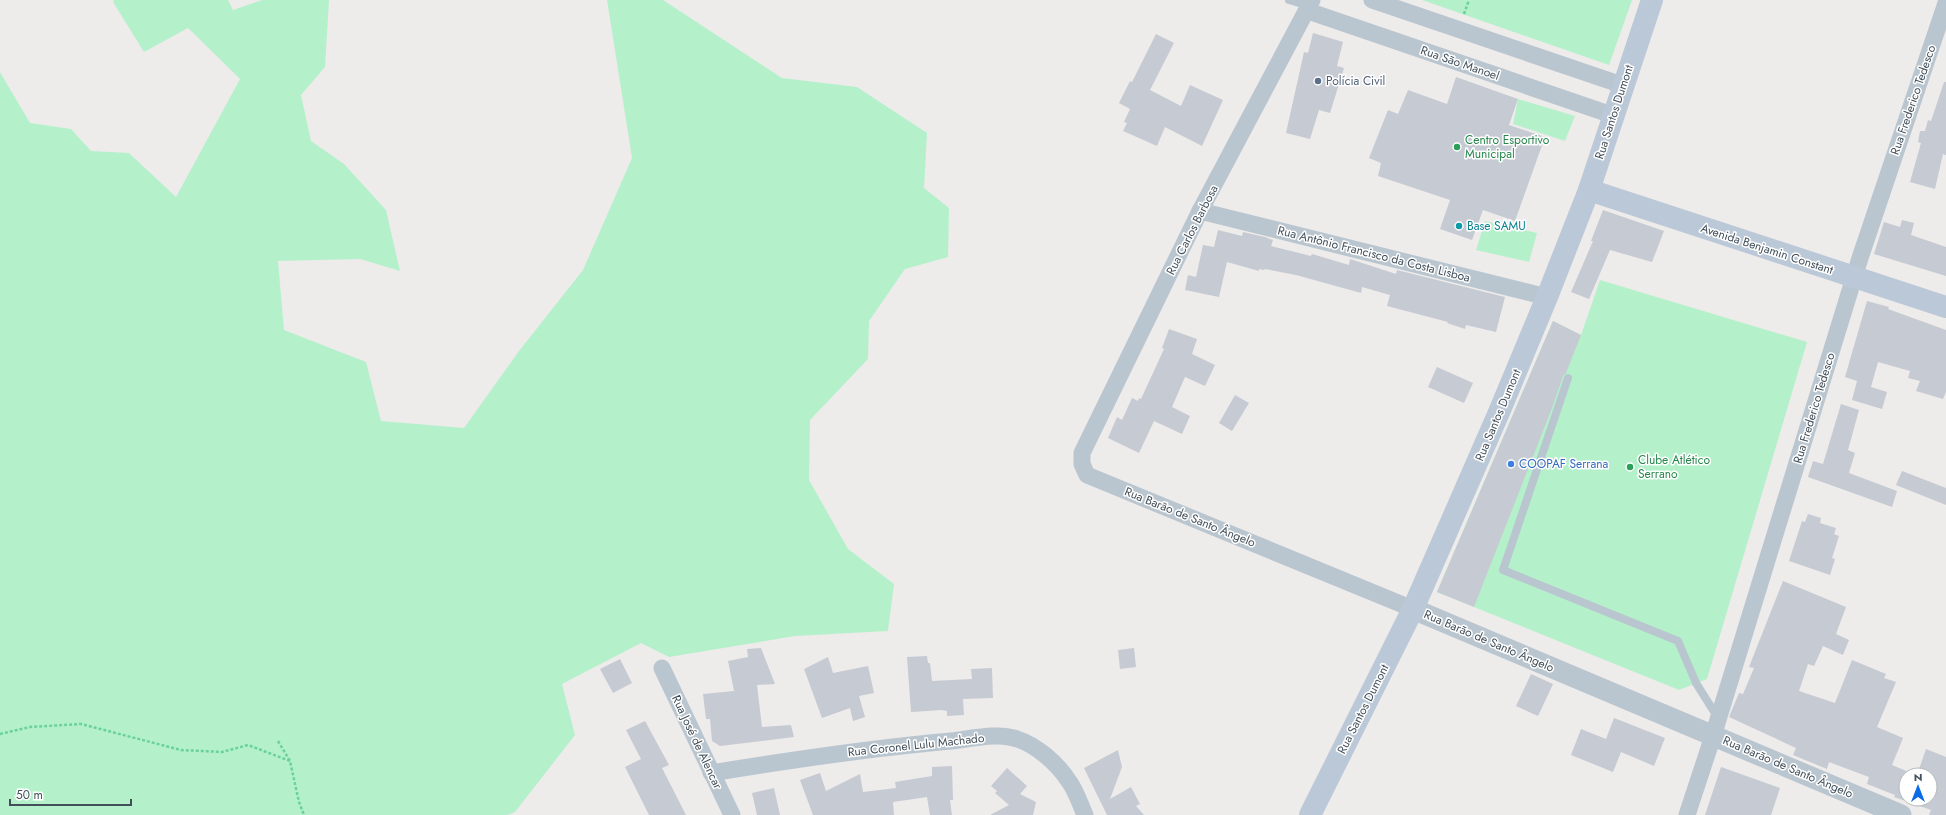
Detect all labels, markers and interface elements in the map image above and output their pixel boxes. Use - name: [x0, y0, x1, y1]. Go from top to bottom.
- street label: Rua São Manoel: [1418, 41, 1502, 85]
- street label: Rua Frederico Tedesco: [1886, 42, 1940, 157]
- street label: Rua Santos Dumont: [1590, 62, 1638, 162]
- place label: Polícia Civil: [1326, 72, 1385, 90]
- marker: Polícia Civil: [1313, 76, 1323, 86]
- place label: Centro Esportivo Municipal: [1465, 131, 1550, 163]
- marker: Centro Esportivo Municipal: [1452, 142, 1462, 152]
- street label: Rua Carlos Barbosa: [1162, 182, 1223, 278]
- place label: Base SAMU: [1467, 217, 1526, 235]
- street label: Avenida Benjamin Constant: [1698, 219, 1836, 279]
- street label: Rua Antônio Francisco da Costa Lisboa: [1276, 221, 1472, 287]
- marker: Base SAMU: [1454, 221, 1464, 231]
- street label: Rua Frederico Tedesco: [1789, 350, 1840, 466]
- street label: Rua Santos Dumont: [1470, 366, 1526, 464]
- place label: Clube Atlético Serrano: [1638, 451, 1710, 483]
- place label: COOPAF Serrana: [1519, 455, 1608, 473]
- marker: COOPAF Serrana: [1506, 459, 1516, 469]
- marker: Clube Atlético Serrano: [1625, 462, 1635, 472]
- street label: Rua Barão de Santo Ângelo: [1122, 482, 1259, 552]
- street label: Rua Barão de Santo Ângelo: [1421, 605, 1557, 677]
- street label: Rua Santos Dumont: [1333, 661, 1393, 757]
- street label: Rua José de Alencar: [667, 692, 727, 793]
- street label: Rua Coronel Lulu Machado: [847, 729, 986, 761]
- street label: Rua Barão de Santo Ângelo: [1720, 731, 1856, 803]
- north arrow: [1898, 767, 1938, 807]
- text: N: [1914, 769, 1922, 785]
- scale bar: [10, 781, 131, 807]
- text: 50 m: [16, 786, 43, 804]

